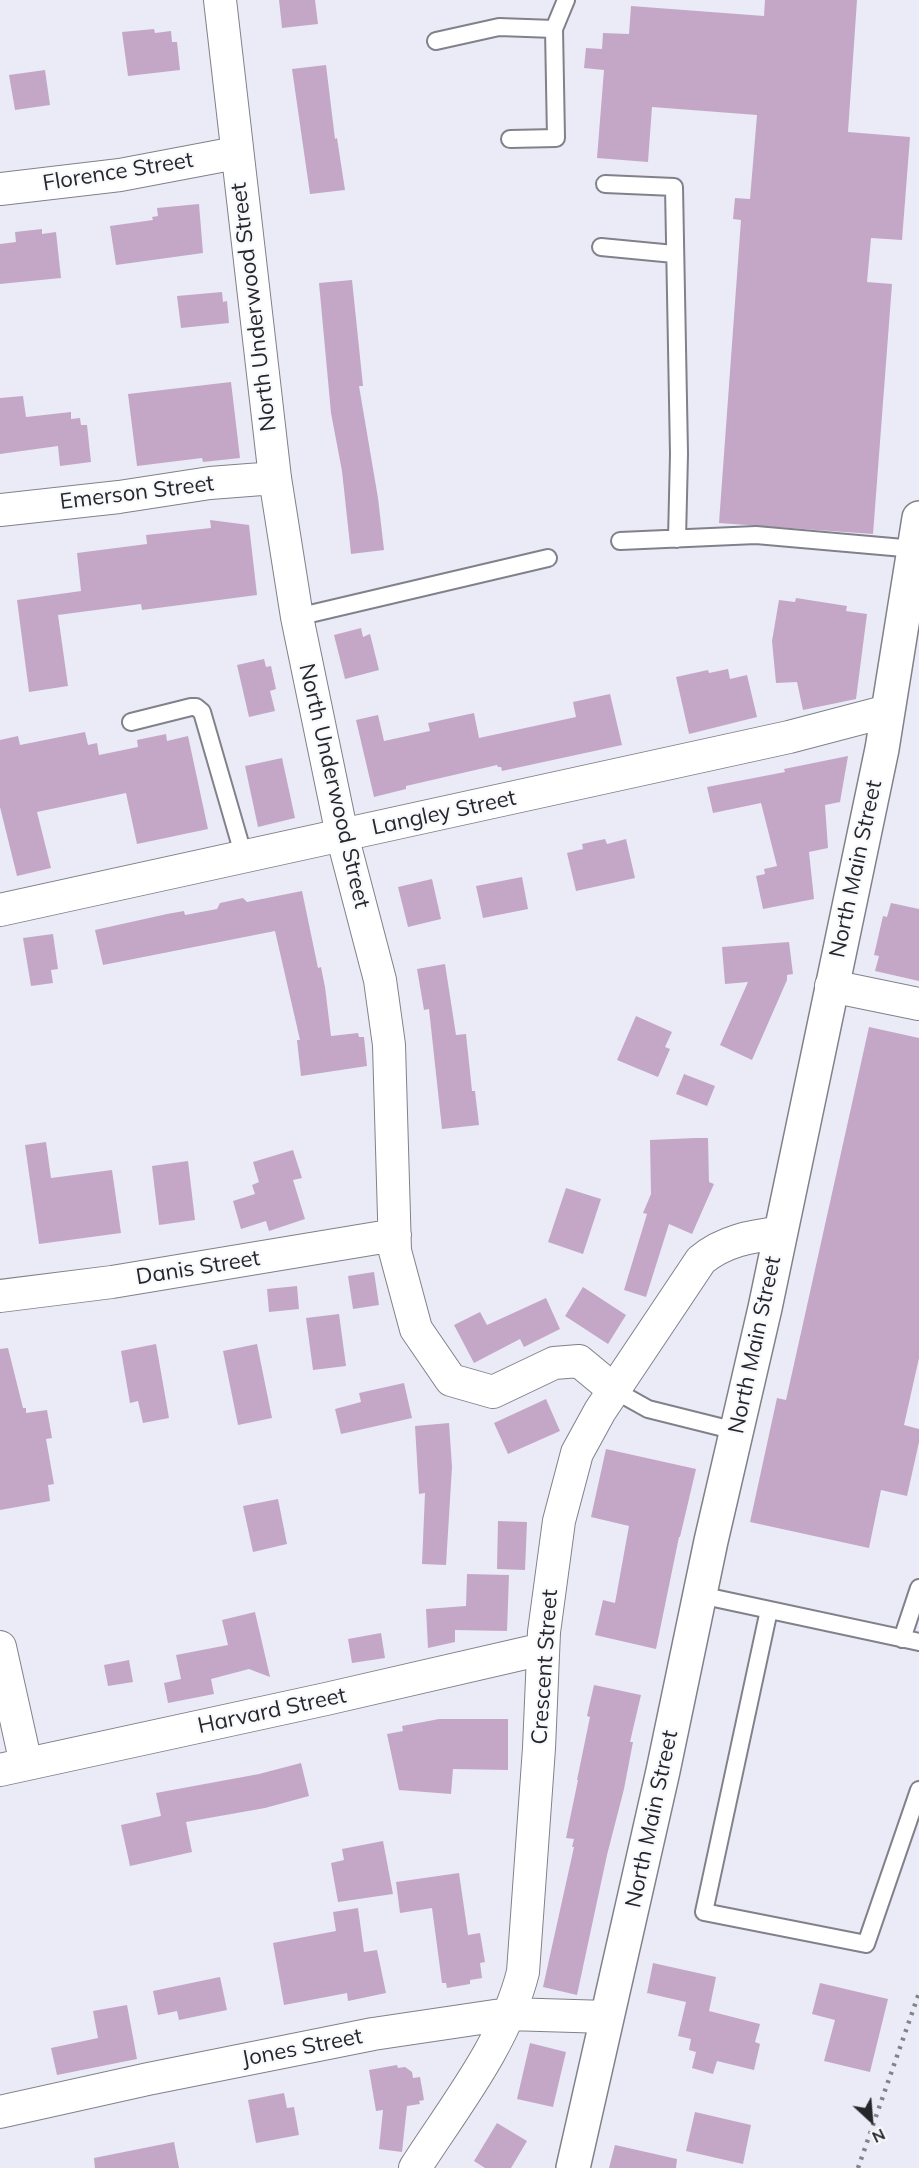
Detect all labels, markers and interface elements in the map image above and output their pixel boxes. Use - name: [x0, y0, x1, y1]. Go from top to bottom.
- street label: Florence Street: [41, 147, 195, 197]
- street label: North Underwood Street: [226, 181, 282, 433]
- street label: Emerson Street: [58, 470, 216, 516]
- street label: North Underwood Street: [293, 661, 375, 911]
- street label: North Main Street: [824, 778, 888, 960]
- street label: Langley Street: [370, 785, 518, 841]
- street label: Danis Street: [134, 1245, 262, 1291]
- street label: North Main Street: [723, 1254, 787, 1436]
- street label: Crescent Street: [526, 1588, 564, 1746]
- street label: Harvard Street: [195, 1682, 349, 1740]
- street label: North Main Street: [620, 1728, 684, 1910]
- street label: Jones Street: [240, 2023, 364, 2073]
- north arrow: [841, 2090, 901, 2150]
- text: N: [869, 2125, 889, 2148]

